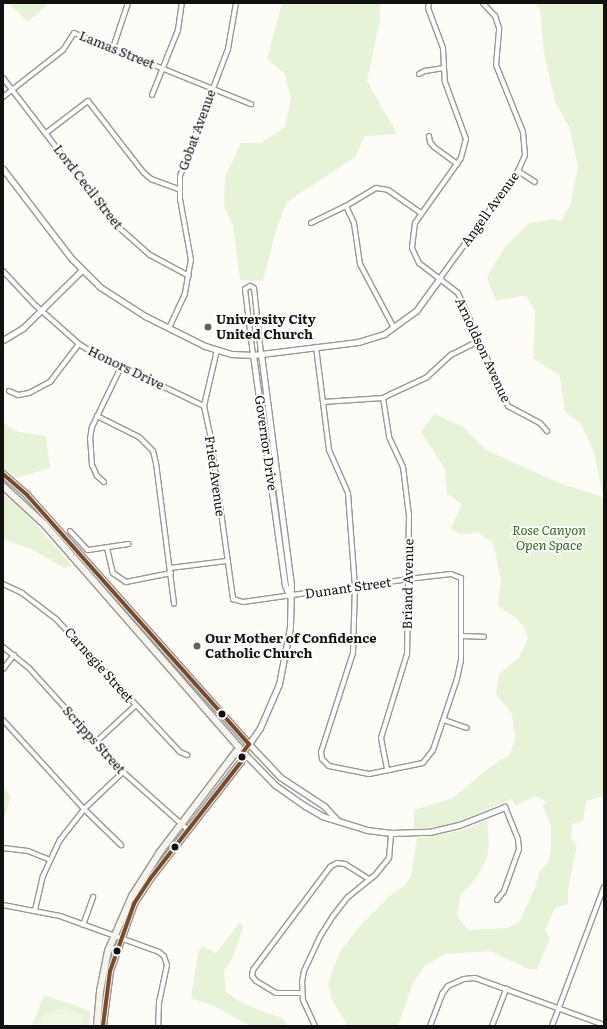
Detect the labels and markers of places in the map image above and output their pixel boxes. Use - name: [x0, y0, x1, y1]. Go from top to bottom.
- place label: University City United Church: [216, 312, 316, 343]
- marker: University City United Church: [203, 322, 213, 332]
- place label: Our Mother of Confidence Catholic Church: [205, 631, 377, 662]
- marker: Our Mother of Confidence Catholic Church: [192, 641, 202, 651]
- unlabelled marker: [217, 709, 227, 719]
- unlabelled marker: [237, 752, 247, 762]
- unlabelled marker: [170, 842, 180, 852]
- unlabelled marker: [112, 946, 122, 956]

